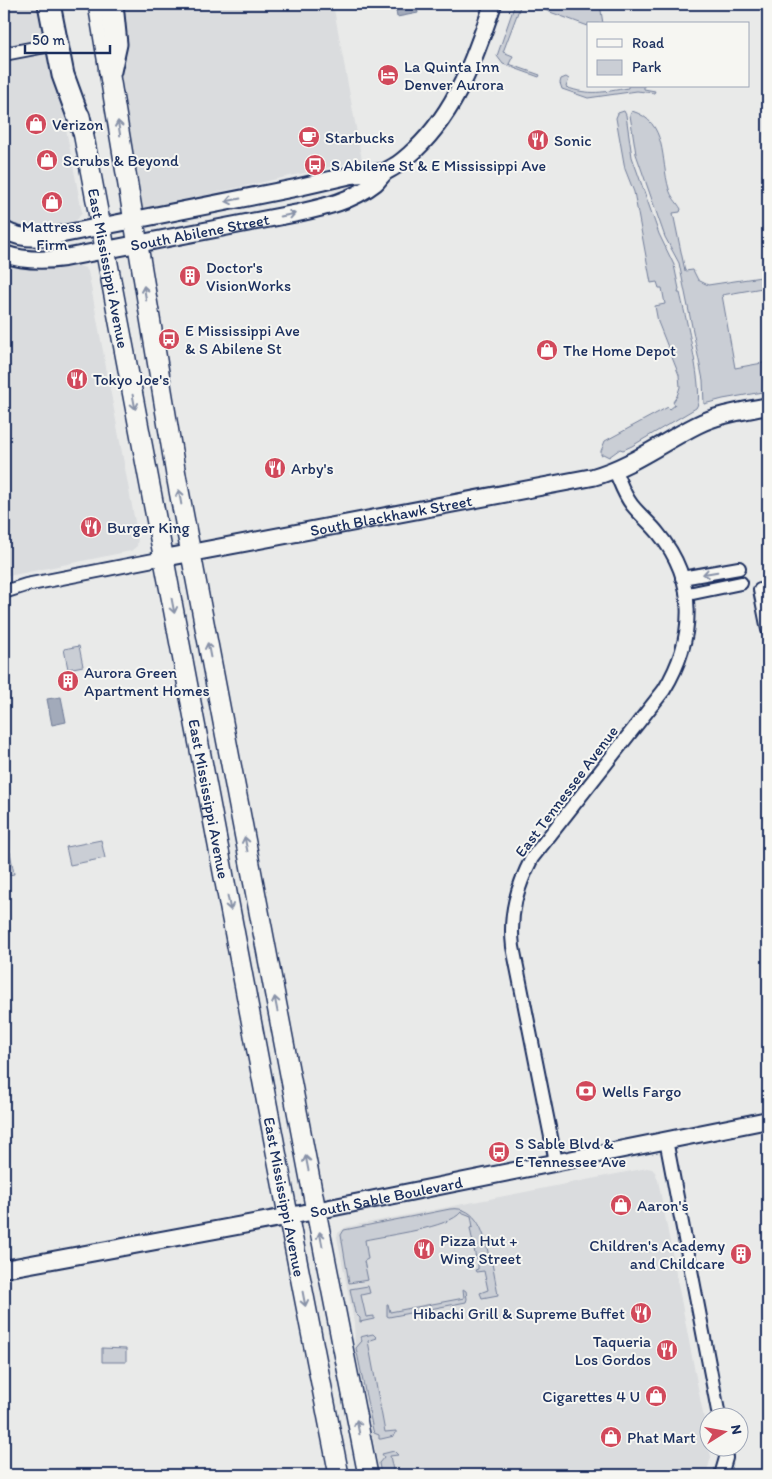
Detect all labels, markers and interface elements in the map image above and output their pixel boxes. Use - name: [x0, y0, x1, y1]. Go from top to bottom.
- scale bar: [25, 22, 110, 54]
- legend: [587, 22, 750, 88]
- text: 50 m: [32, 31, 65, 49]
- text: Road: [632, 34, 665, 52]
- place label: La Quinta Inn Denver Aurora: [404, 57, 504, 94]
- text: Park: [632, 58, 662, 76]
- hotel icon: La Quinta Inn Denver Aurora: [376, 63, 400, 87]
- shop icon: Verizon: [24, 112, 48, 136]
- place label: Verizon: [52, 115, 103, 134]
- one-way arrow: [113, 120, 123, 136]
- cafe icon: Starbucks: [297, 125, 321, 149]
- place label: Starbucks: [325, 128, 394, 147]
- restaurant icon: Sonic: [526, 128, 550, 152]
- place label: Sonic: [554, 131, 592, 150]
- shop icon: Scrubs & Beyond: [35, 148, 59, 172]
- place label: Scrubs & Beyond: [63, 151, 179, 170]
- bus stop icon: S Abilene St & E Mississippi Ave: [303, 153, 327, 177]
- place label: S Abilene St & E Mississippi Ave: [331, 156, 546, 175]
- street label: East Mississippi Avenue: [84, 187, 133, 350]
- shop icon: Mattress Firm: [40, 190, 64, 214]
- one-way arrow: [226, 196, 242, 206]
- street label: South Abilene Street: [129, 210, 271, 255]
- one-way arrow: [280, 210, 296, 219]
- place label: Mattress Firm: [22, 217, 82, 254]
- place label: Doctor's VisionWorks: [206, 258, 291, 295]
- building icon: Doctor's VisionWorks: [178, 264, 202, 288]
- one-way arrow: [140, 285, 150, 301]
- place label: E Mississippi Ave & S Abilene St: [185, 321, 300, 358]
- bus stop icon: E Mississippi Ave & S Abilene St: [157, 327, 181, 351]
- shop icon: The Home Depot: [535, 338, 559, 362]
- place label: The Home Depot: [563, 341, 676, 360]
- restaurant icon: Tokyo Joe's: [65, 367, 89, 391]
- place label: Tokyo Joe's: [93, 370, 169, 389]
- one-way arrow: [130, 393, 140, 409]
- restaurant icon: Arby's: [263, 456, 287, 480]
- place label: Arby's: [291, 459, 334, 478]
- one-way arrow: [174, 490, 184, 506]
- street label: South Blackhawk Street: [308, 491, 474, 540]
- restaurant icon: Burger King: [79, 515, 103, 539]
- place label: Burger King: [107, 518, 191, 537]
- one-way arrow: [703, 568, 719, 578]
- one-way arrow: [168, 598, 178, 614]
- one-way arrow: [203, 643, 213, 659]
- place label: Aurora Green Apartment Homes: [84, 663, 210, 700]
- building icon: Aurora Green Apartment Homes: [56, 669, 80, 693]
- street label: East Mississippi Avenue: [184, 717, 233, 881]
- street label: East Tennessee Avenue: [511, 722, 622, 861]
- one-way arrow: [241, 836, 251, 852]
- one-way arrow: [225, 895, 234, 911]
- one-way arrow: [271, 996, 281, 1012]
- bank icon: Wells Fargo: [574, 1079, 598, 1103]
- place label: Wells Fargo: [602, 1082, 681, 1101]
- street label: East Mississippi Avenue: [260, 1115, 309, 1278]
- place label: S Sable Blvd & E Tennessee Ave: [515, 1134, 626, 1171]
- bus stop icon: S Sable Blvd & E Tennessee Ave: [487, 1140, 511, 1164]
- one-way arrow: [301, 1156, 311, 1172]
- street label: South Sable Boulevard: [308, 1172, 465, 1222]
- shop icon: Aaron's: [609, 1193, 633, 1217]
- place label: Aaron's: [637, 1196, 689, 1215]
- place label: Pizza Hut + Wing Street: [440, 1231, 521, 1268]
- one-way arrow: [316, 1232, 325, 1248]
- place label: Children's Academy and Childcare: [589, 1236, 725, 1273]
- restaurant icon: Pizza Hut + Wing Street: [412, 1237, 436, 1261]
- building icon: Children's Academy and Childcare: [729, 1242, 753, 1266]
- one-way arrow: [300, 1290, 310, 1306]
- restaurant icon: Hibachi Grill & Supreme Buffet: [629, 1301, 653, 1325]
- place label: Hibachi Grill & Supreme Buffet: [413, 1304, 625, 1323]
- place label: Taqueria Los Gordos: [575, 1332, 651, 1369]
- restaurant icon: Taqueria Los Gordos: [655, 1338, 679, 1362]
- shop icon: Cigarettes 4 U: [644, 1384, 668, 1408]
- place label: Cigarettes 4 U: [542, 1387, 640, 1406]
- north arrow: [700, 1406, 750, 1456]
- one-way arrow: [353, 1420, 363, 1436]
- text: N: [727, 1423, 746, 1436]
- shop icon: Phat Mart: [599, 1425, 623, 1449]
- place label: Phat Mart: [627, 1428, 696, 1447]

